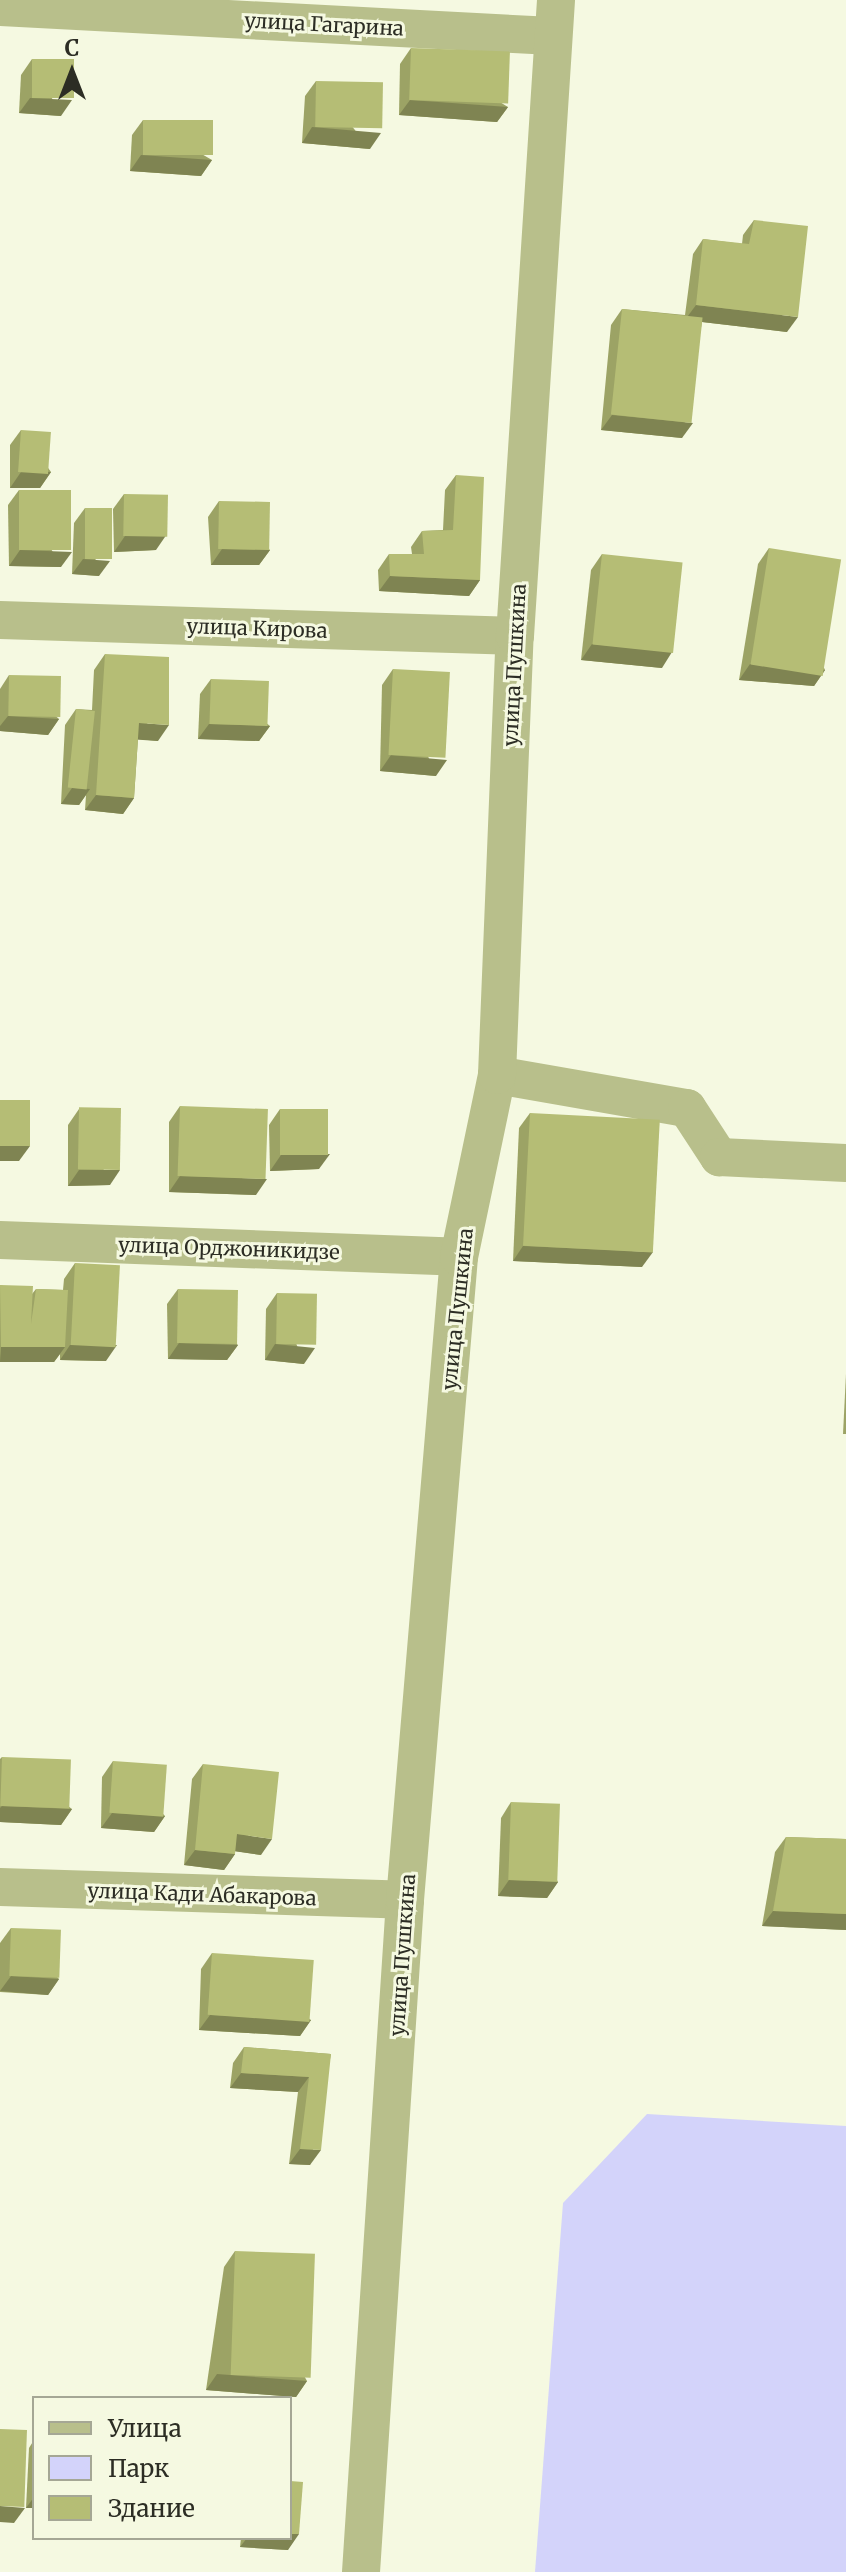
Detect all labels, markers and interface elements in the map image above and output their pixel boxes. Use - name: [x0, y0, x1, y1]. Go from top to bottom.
- street label: улица Гагарина: [244, 8, 404, 40]
- north arrow: [32, 32, 112, 112]
- text: С: [65, 34, 79, 62]
- street label: улица Пушкина: [498, 583, 530, 747]
- street label: улица Кирова: [186, 614, 328, 642]
- street label: улица Пушкина: [437, 1227, 477, 1391]
- street label: улица Орджоникидзе: [118, 1232, 340, 1264]
- street label: улица Пушкина: [384, 1873, 420, 2037]
- street label: улица Кади Абакарова: [87, 1878, 317, 1910]
- legend: [32, 2396, 292, 2540]
- text: Улица: [108, 2413, 182, 2444]
- text: Парк: [108, 2453, 169, 2484]
- text: Здание: [108, 2493, 195, 2524]

